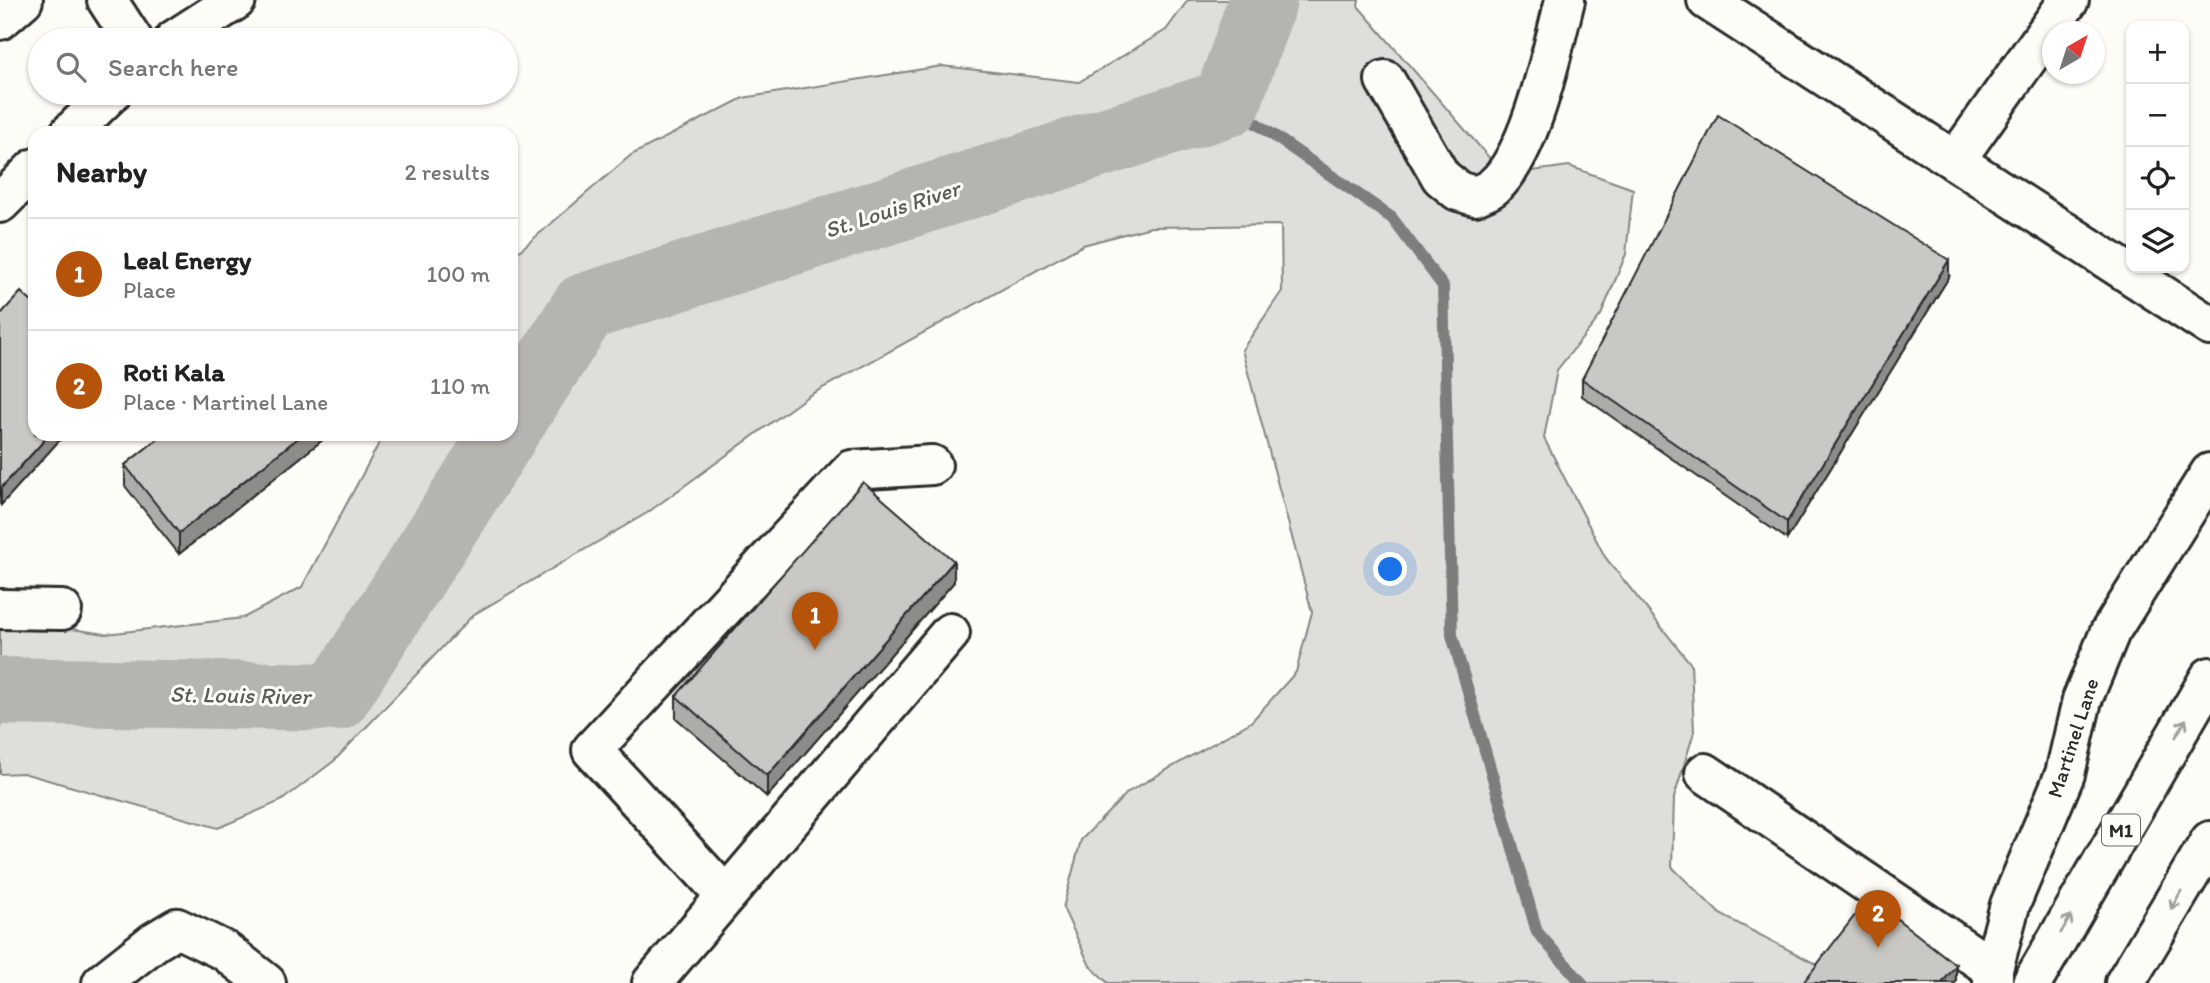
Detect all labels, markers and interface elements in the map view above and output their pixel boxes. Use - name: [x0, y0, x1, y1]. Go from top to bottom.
- north arrow: [2042, 21, 2105, 84]
- map controls: [2126, 21, 2189, 273]
- button: +: [2126, 21, 2189, 84]
- search box: [28, 28, 518, 105]
- icon: search: [52, 48, 90, 86]
- text: Search here: [108, 51, 238, 83]
- button: −: [2126, 84, 2189, 147]
- button: locate: [2126, 147, 2189, 210]
- text: Nearby: [56, 153, 147, 190]
- text: 2 results: [404, 158, 490, 186]
- water label: St. Louis River: [821, 173, 966, 244]
- button: layers: [2126, 210, 2189, 273]
- text: Leal Energy: [123, 244, 251, 276]
- text: 1: [74, 260, 84, 288]
- text: 100 m: [426, 260, 490, 288]
- text: Place: [123, 276, 176, 304]
- text: Roti Kala: [123, 356, 225, 388]
- text: 2: [73, 372, 85, 400]
- text: 110 m: [430, 372, 490, 400]
- text: Place · Martinel Lane: [123, 388, 328, 416]
- your location: [1373, 552, 1407, 586]
- pin: 1: [792, 592, 838, 650]
- street label: Martinel Lane: [2041, 675, 2104, 801]
- water label: St. Louis River: [170, 680, 313, 710]
- one-way arrow: [2174, 718, 2188, 738]
- road number: M1: [2102, 814, 2140, 846]
- one-way arrow: [2168, 889, 2182, 909]
- pin: 2: [1855, 890, 1901, 948]
- one-way arrow: [2060, 914, 2073, 935]

